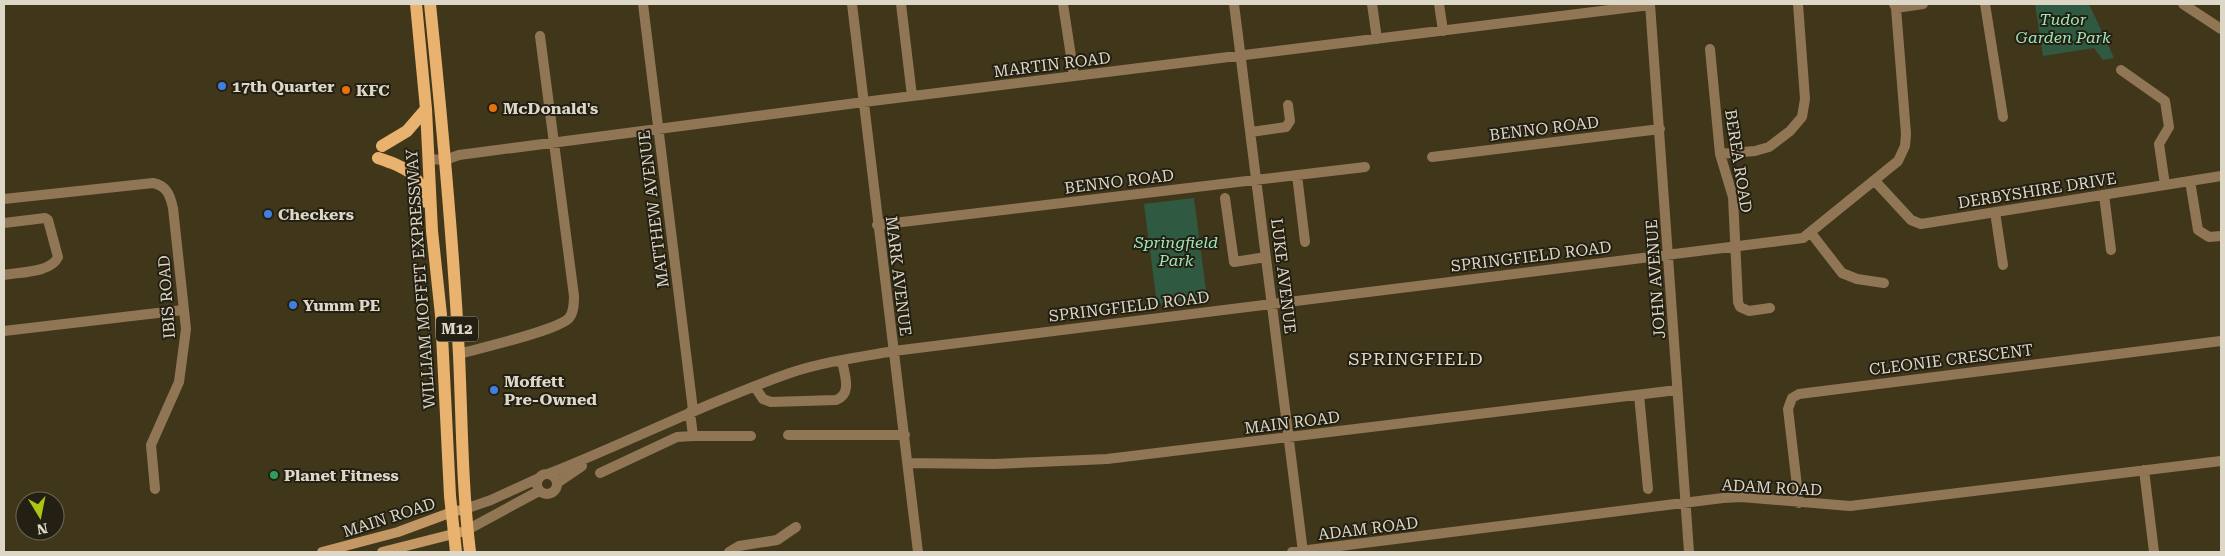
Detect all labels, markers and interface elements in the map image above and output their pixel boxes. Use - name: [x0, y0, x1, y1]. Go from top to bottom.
- park label: Tudor Garden Park: [2015, 10, 2111, 47]
- street label: MARTIN ROAD: [992, 48, 1112, 81]
- place label: 17th Quarter: [232, 77, 334, 96]
- marker: 17th Quarter: [216, 80, 228, 92]
- place label: KFC: [356, 81, 389, 100]
- marker: KFC: [340, 84, 352, 96]
- place label: McDonald's: [503, 99, 598, 118]
- marker: McDonald's: [487, 102, 499, 114]
- street label: BEREA ROAD: [1721, 108, 1756, 214]
- street label: BENNO ROAD: [1488, 112, 1600, 145]
- street label: MATTHEW AVENUE: [634, 129, 673, 289]
- street label: WILLIAM MOFFET EXPRESSWAY: [402, 148, 439, 410]
- street label: BENNO ROAD: [1063, 165, 1175, 198]
- street label: DERBYSHIRE DRIVE: [1956, 169, 2118, 212]
- place label: Checkers: [278, 205, 354, 224]
- marker: Checkers: [262, 208, 274, 220]
- street label: MARK AVENUE: [882, 215, 915, 337]
- street label: LUKE AVENUE: [1267, 217, 1300, 335]
- street label: JOHN AVENUE: [1642, 219, 1669, 339]
- park label: Springfield Park: [1133, 233, 1218, 270]
- street label: SPRINGFIELD ROAD: [1450, 237, 1612, 276]
- street label: IBIS ROAD: [154, 255, 179, 339]
- street label: SPRINGFIELD ROAD: [1048, 287, 1210, 326]
- place label: Yumm PE: [303, 296, 380, 315]
- marker: Yumm PE: [287, 299, 299, 311]
- road number: M12: [436, 316, 478, 342]
- street label: CLEONIE CRESCENT: [1868, 340, 2035, 379]
- district label: SPRINGFIELD: [1348, 348, 1484, 369]
- place label: Moffett Pre-Owned: [504, 372, 597, 409]
- marker: Moffett Pre-Owned: [488, 384, 500, 396]
- street label: MAIN ROAD: [1243, 407, 1341, 438]
- place label: Planet Fitness: [284, 466, 399, 485]
- marker: Planet Fitness: [268, 469, 280, 481]
- street label: ADAM ROAD: [1721, 475, 1823, 500]
- north arrow: [15, 491, 65, 541]
- street label: MAIN ROAD: [340, 494, 438, 541]
- street label: ADAM ROAD: [1317, 513, 1419, 544]
- text: N: [35, 520, 49, 538]

